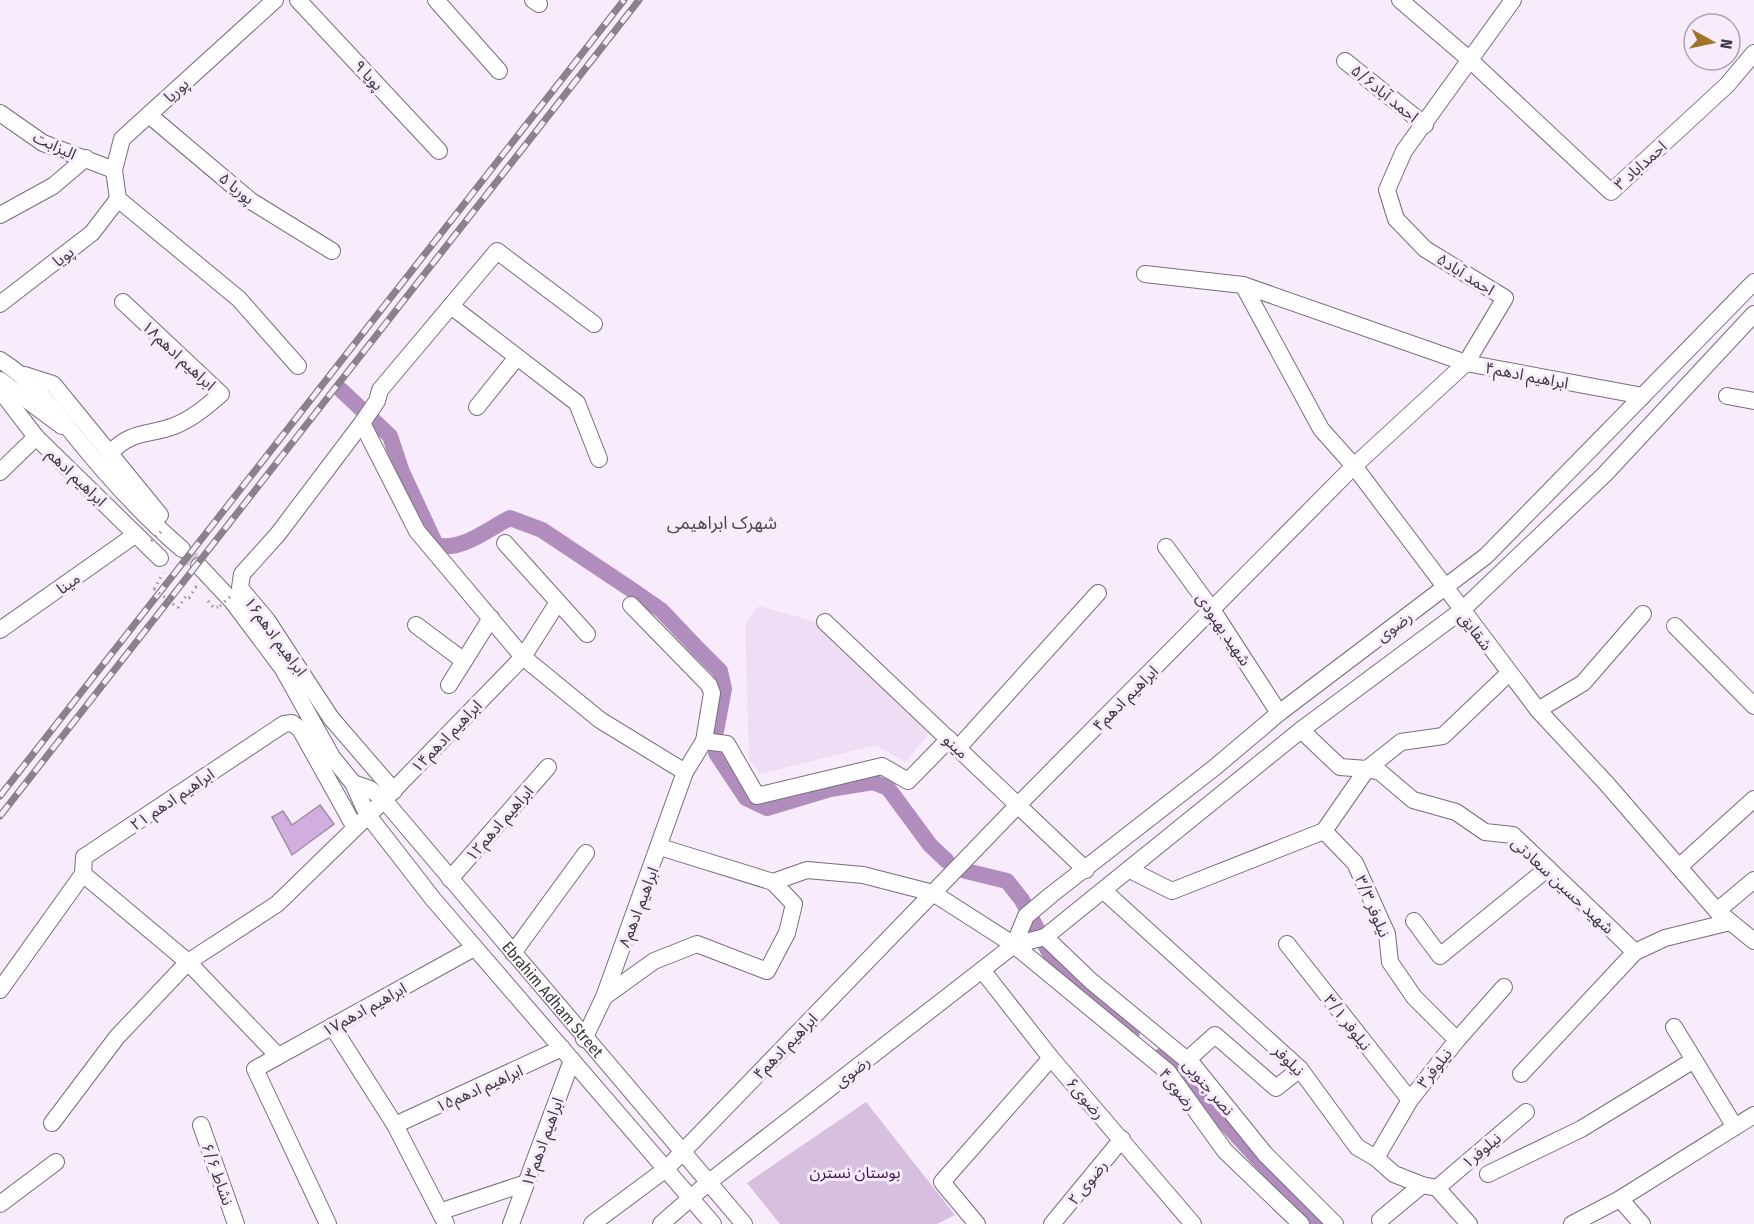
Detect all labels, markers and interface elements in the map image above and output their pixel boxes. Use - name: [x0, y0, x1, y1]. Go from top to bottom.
- north arrow: [1682, 12, 1742, 72]
- text: N: [1716, 38, 1736, 50]
- street label: پویا ۹: [349, 56, 387, 95]
- street label: احمد آباد۵/۶: [1347, 61, 1422, 126]
- street label: پوریا: [160, 74, 194, 107]
- street label: الیزابت: [30, 127, 79, 164]
- street label: احمداباد ۳: [1610, 137, 1671, 194]
- street label: پوریا ۵: [214, 168, 258, 209]
- street label: پویا: [49, 242, 78, 271]
- street label: احمد آباد۵: [1433, 249, 1498, 300]
- street label: ابراهیم ادهم۱۸: [136, 316, 219, 396]
- street label: ابراهیم ادهم۴: [1483, 358, 1570, 396]
- street label: ابراهیم ادهم: [41, 444, 110, 513]
- district label: شهرک ابراهیمی: [667, 512, 777, 534]
- street label: مینا: [53, 569, 84, 598]
- street label: شهید بهبودی: [1192, 589, 1255, 669]
- street label: ابراهیم ادهم۱۶: [238, 593, 311, 682]
- street label: رضوی: [1373, 607, 1416, 646]
- street label: شقایق: [1454, 608, 1496, 655]
- street label: ابراهیم ادهم۴: [1089, 662, 1164, 737]
- street label: ابراهیم ادهم۱۴: [407, 696, 488, 779]
- street label: مینو: [939, 730, 972, 763]
- street label: ابراهیم ادهم ۲۱: [127, 764, 220, 837]
- street label: ابراهیم ادهم۱۲: [461, 782, 540, 867]
- street label: شهید حسین سعادتی: [1508, 833, 1618, 938]
- street label: ابراهیم ادهم۸: [614, 864, 665, 951]
- street label: نیلوفر ۳/۳: [1351, 872, 1394, 940]
- street label: Ebrahim Adham Street: [498, 938, 608, 1062]
- street label: ابراهیم ادهم۱۷: [319, 978, 411, 1043]
- street label: نیلوفر ۳/۱: [1320, 991, 1375, 1054]
- street label: ابراهیم ادهم۴: [749, 1009, 824, 1085]
- street label: نیلوفر: [1268, 1040, 1308, 1080]
- street label: نیلوفر۳: [1413, 1045, 1456, 1092]
- street label: رضوی: [831, 1052, 874, 1091]
- street label: نصر جنوبی: [1179, 1055, 1238, 1119]
- street label: ابراهیم ادهم۱۵: [433, 1061, 527, 1119]
- street label: رضوی۴: [1155, 1064, 1200, 1114]
- street label: رضوی۶: [1062, 1074, 1109, 1123]
- street label: ابراهیم ادهم۱۳: [518, 1095, 570, 1190]
- street label: نیلوفر۱: [1458, 1129, 1505, 1172]
- street label: نشاط ۶/۶: [198, 1141, 238, 1208]
- street label: رضوی ۲: [1063, 1156, 1111, 1209]
- park label: بوستان نسترن: [810, 1163, 900, 1182]

